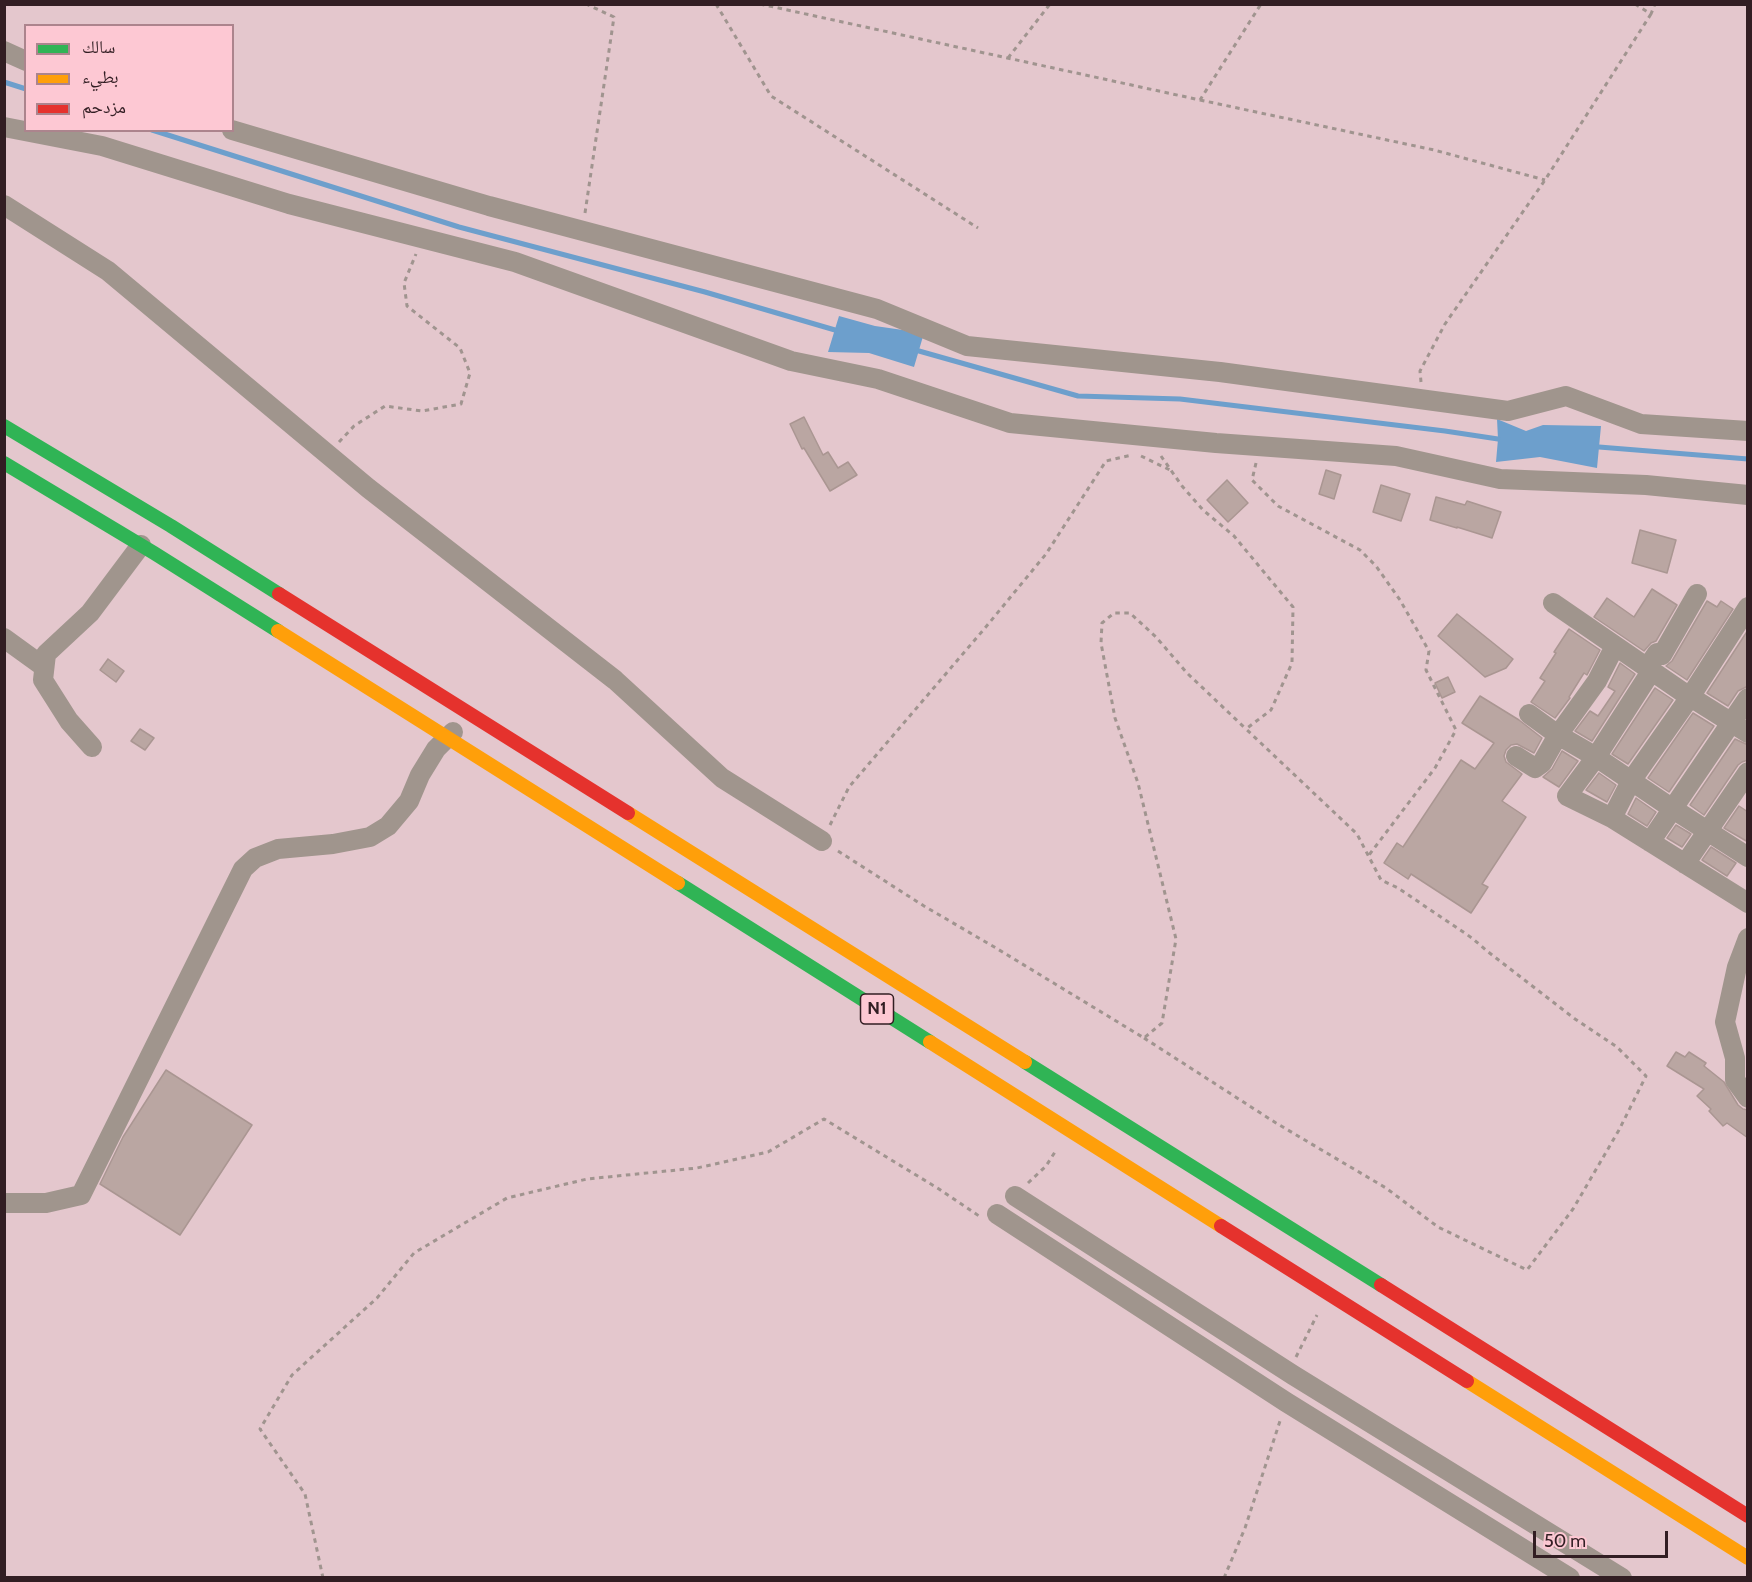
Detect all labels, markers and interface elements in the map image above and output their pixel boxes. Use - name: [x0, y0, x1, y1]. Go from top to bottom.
- legend: [24, 24, 234, 132]
- text: سالك: [82, 36, 115, 58]
- text: بطيء: [82, 66, 119, 88]
- text: مزدحم: [82, 96, 126, 118]
- road number: N1: [860, 994, 894, 1024]
- scale bar: [1536, 1519, 1671, 1557]
- text: 50 m: [1544, 1530, 1586, 1552]

